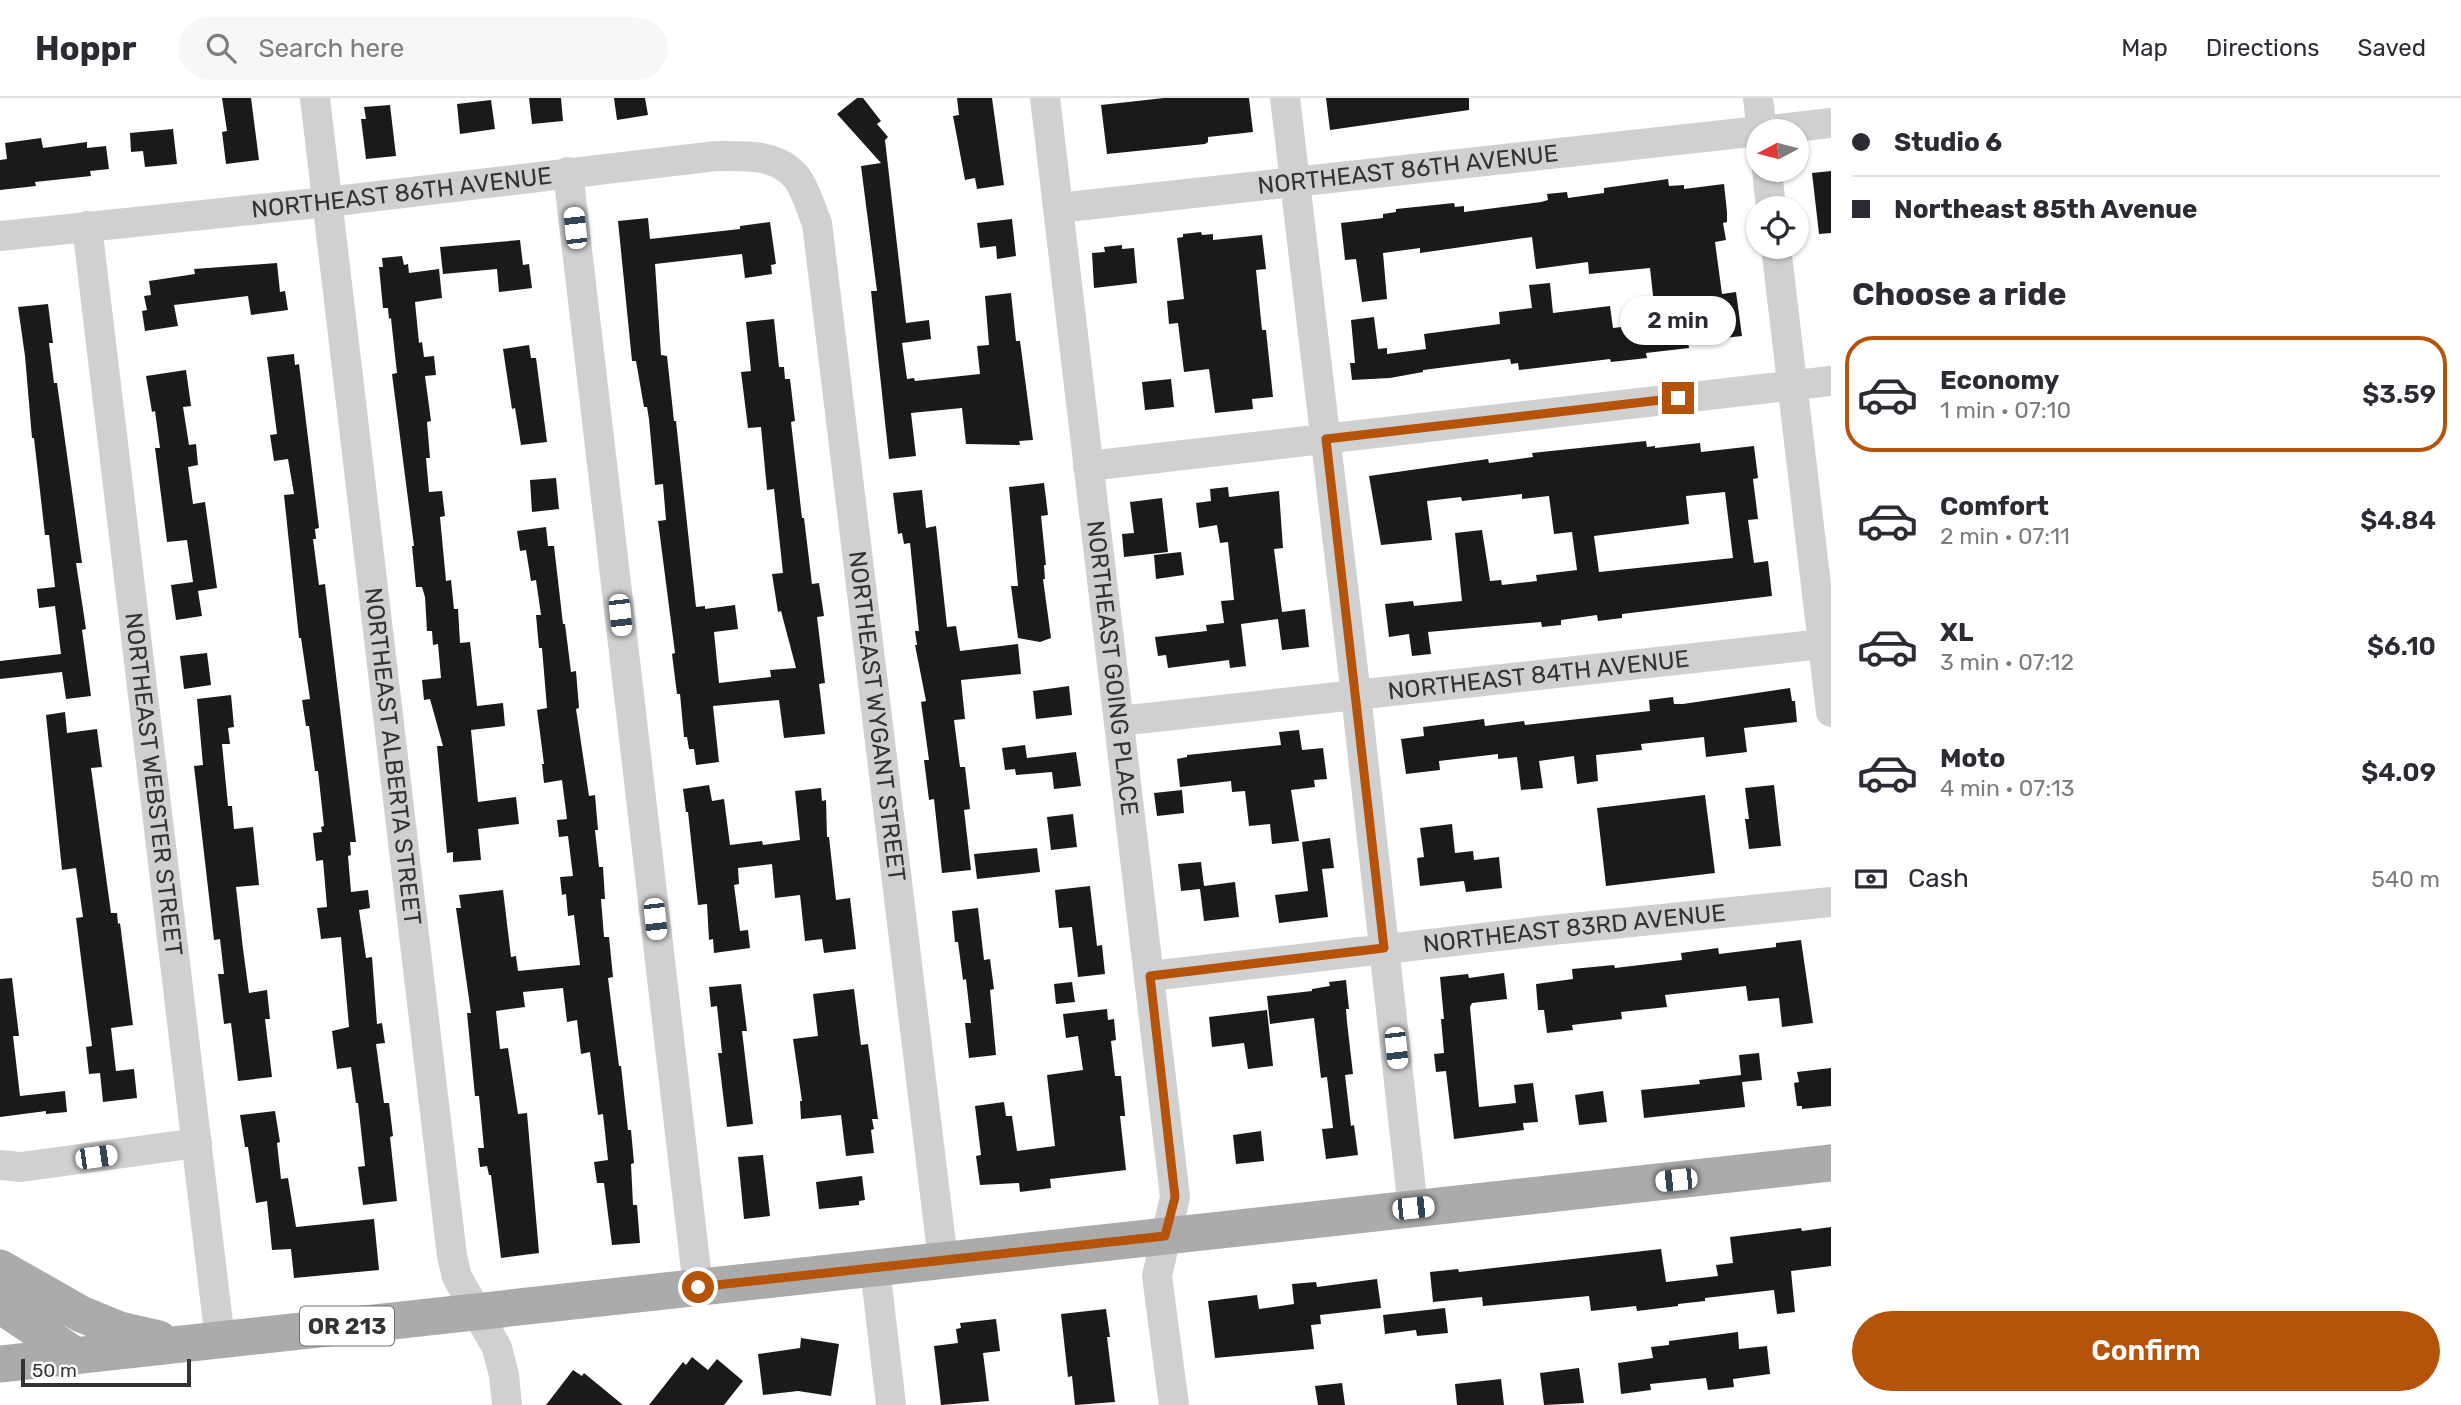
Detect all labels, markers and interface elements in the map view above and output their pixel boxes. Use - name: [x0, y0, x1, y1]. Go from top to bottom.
- search box: [178, 17, 668, 80]
- text: Hoppr: [35, 29, 136, 68]
- icon: search: [202, 29, 240, 67]
- text: Search here: [258, 33, 404, 64]
- text: Map: [2121, 34, 2168, 62]
- text: Directions: [2206, 34, 2319, 62]
- text: Saved: [2357, 34, 2426, 62]
- north arrow: [1746, 119, 1810, 182]
- map controls: [1746, 119, 1809, 259]
- text: Studio 6: [1894, 127, 2002, 158]
- street label: NORTHEAST 86TH AVENUE: [1256, 139, 1560, 200]
- street label: NORTHEAST 86TH AVENUE: [250, 162, 553, 224]
- text: Northeast 85th Avenue: [1894, 194, 2197, 225]
- button: locate: [1746, 196, 1809, 259]
- car: [563, 206, 588, 250]
- text: Choose a ride: [1852, 275, 2066, 313]
- callout: 2 min: [1620, 296, 1736, 345]
- text: 2 min: [1647, 306, 1709, 334]
- icon: car: [1856, 363, 1919, 426]
- text: Economy: [1940, 365, 2059, 396]
- text: $3.59: [2362, 379, 2436, 410]
- route end: [1662, 382, 1694, 414]
- text: 1 min · 07:10: [1940, 396, 2071, 424]
- icon: car: [1856, 489, 1919, 552]
- text: Comfort: [1940, 491, 2049, 522]
- text: $4.84: [2360, 505, 2436, 536]
- street label: NORTHEAST GOING PLACE: [1081, 519, 1144, 817]
- text: 2 min · 07:11: [1940, 522, 2070, 550]
- street label: NORTHEAST WYGANT STREET: [843, 549, 911, 883]
- street label: NORTHEAST ALBERTA STREET: [359, 586, 427, 927]
- car: [608, 593, 633, 637]
- street label: NORTHEAST WEBSTER STREET: [119, 611, 188, 957]
- icon: car: [1856, 615, 1919, 678]
- text: XL: [1940, 617, 1973, 648]
- text: $6.10: [2367, 631, 2436, 662]
- street label: NORTHEAST 84TH AVENUE: [1386, 645, 1691, 705]
- text: 3 min · 07:12: [1940, 648, 2074, 676]
- icon: car: [1856, 741, 1919, 804]
- text: Moto: [1940, 743, 2005, 774]
- text: $4.09: [2361, 757, 2436, 788]
- text: 4 min · 07:13: [1940, 774, 2075, 802]
- icon: cash: [1852, 860, 1890, 898]
- text: Cash: [1908, 863, 1969, 894]
- text: 540 m: [2371, 865, 2440, 893]
- car: [643, 897, 668, 941]
- street label: NORTHEAST 83RD AVENUE: [1421, 899, 1727, 959]
- car: [1384, 1026, 1409, 1070]
- car: [74, 1144, 119, 1170]
- car: [1655, 1167, 1698, 1193]
- car: [1392, 1195, 1435, 1221]
- route start: [682, 1271, 714, 1303]
- road number: OR 213: [300, 1306, 394, 1345]
- button: Confirm: [1852, 1311, 2440, 1391]
- scale bar: [21, 1356, 191, 1388]
- text: 50 m: [32, 1359, 77, 1382]

